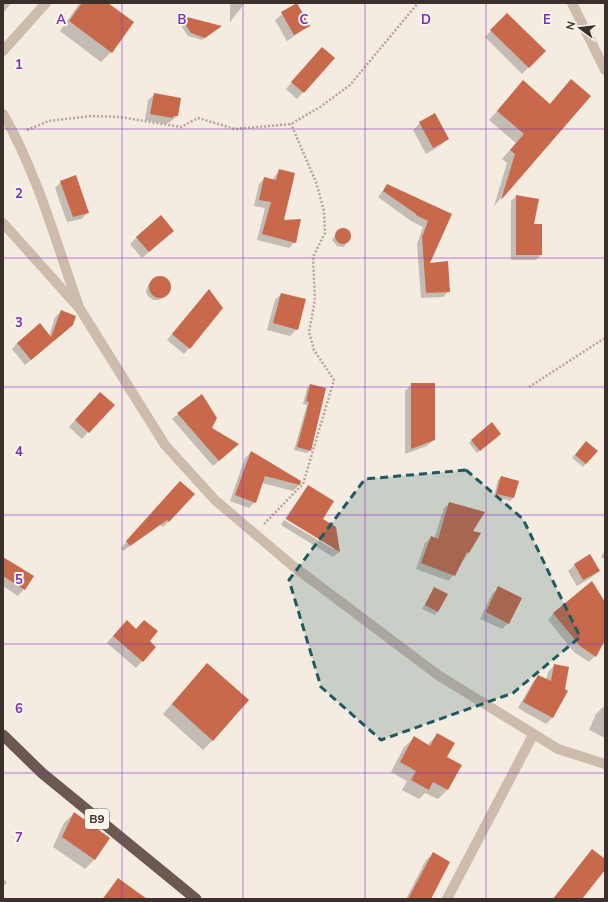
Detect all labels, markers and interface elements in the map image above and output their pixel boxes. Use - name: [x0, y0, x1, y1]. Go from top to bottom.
- north arrow: [560, 8, 600, 48]
- text: A: [56, 11, 66, 29]
- text: B: [178, 11, 187, 29]
- text: C: [300, 11, 309, 29]
- text: D: [421, 11, 431, 29]
- text: E: [543, 11, 551, 29]
- text: N: [563, 20, 579, 31]
- text: 1: [15, 56, 23, 74]
- text: 2: [15, 185, 23, 203]
- text: 3: [15, 314, 23, 332]
- text: 4: [15, 443, 23, 461]
- text: 5: [15, 571, 23, 589]
- text: 6: [15, 700, 23, 718]
- road number: B9: [85, 809, 109, 829]
- text: 7: [15, 829, 23, 847]

